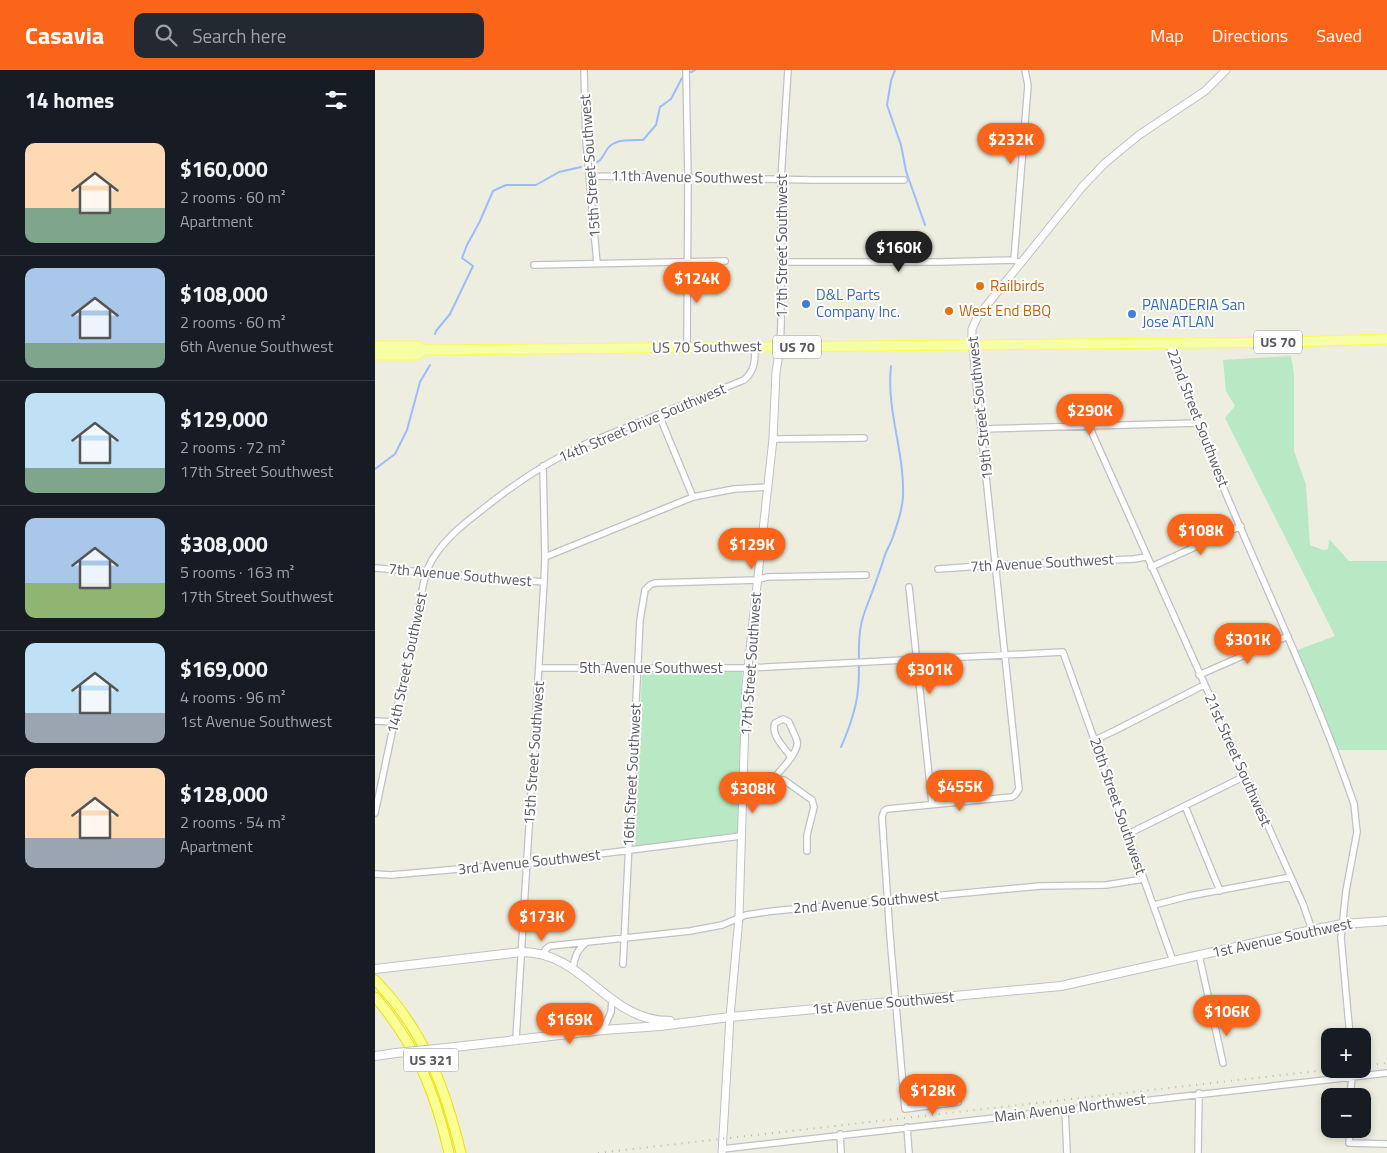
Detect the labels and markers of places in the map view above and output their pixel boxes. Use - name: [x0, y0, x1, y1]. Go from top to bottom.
- pin: $232K: [976, 122, 1046, 165]
- pin: $160K: [864, 230, 934, 273]
- pin: $124K: [662, 262, 732, 304]
- place label: Railbirds: [990, 274, 1045, 297]
- marker: Railbirds: [974, 280, 986, 292]
- place label: D&L Parts Company Inc.: [816, 283, 900, 323]
- place label: PANADERIA San Jose ATLAN: [1142, 293, 1245, 333]
- marker: D&L Parts Company Inc.: [800, 298, 812, 310]
- place label: West End BBQ: [959, 299, 1051, 322]
- marker: West End BBQ: [943, 305, 955, 317]
- marker: PANADERIA San Jose ATLAN: [1126, 308, 1138, 320]
- pin: $290K: [1055, 394, 1125, 436]
- pin: $108K: [1166, 514, 1236, 556]
- pin: $129K: [717, 528, 787, 570]
- pin: $301K: [1213, 622, 1283, 665]
- pin: $301K: [895, 652, 965, 695]
- pin: $455K: [925, 770, 995, 812]
- pin: $308K: [718, 772, 788, 814]
- pin: $173K: [507, 900, 577, 942]
- pin: $106K: [1192, 994, 1262, 1037]
- pin: $169K: [535, 1002, 605, 1045]
- pin: $128K: [898, 1074, 968, 1116]

